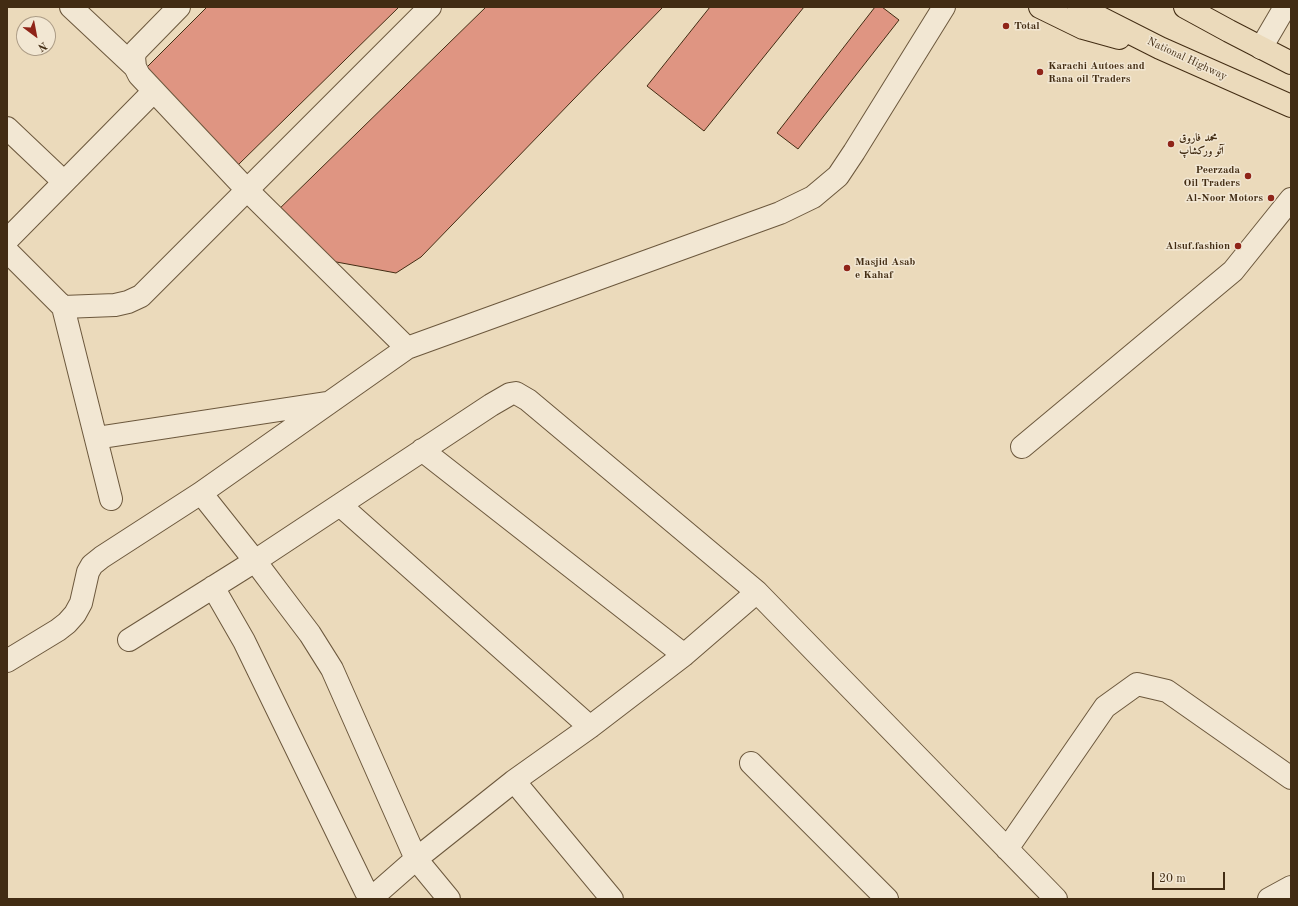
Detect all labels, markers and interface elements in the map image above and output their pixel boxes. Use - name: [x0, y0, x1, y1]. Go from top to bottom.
- north arrow: [16, 16, 56, 56]
- place label: Total: [1014, 19, 1040, 33]
- marker: Total: [1001, 21, 1011, 31]
- street label: National Highway: [1145, 35, 1229, 83]
- text: N: [36, 39, 49, 53]
- place label: Karachi Autoes and Rana oil Traders: [1048, 59, 1145, 85]
- marker: Karachi Autoes and Rana oil Traders: [1035, 67, 1045, 77]
- place label: محمد فاروق آٹو ورکشاپ: [1179, 131, 1224, 157]
- marker: محمد فاروق آٹو ورکشاپ: [1166, 139, 1176, 149]
- place label: Peerzada Oil Traders: [1184, 163, 1240, 189]
- marker: Peerzada Oil Traders: [1243, 171, 1253, 181]
- place label: Al-Noor Motors: [1186, 191, 1263, 205]
- marker: Al-Noor Motors: [1266, 193, 1276, 203]
- place label: Alsuf.fashion: [1165, 239, 1230, 253]
- marker: Alsuf.fashion: [1233, 241, 1243, 251]
- place label: Masjid Asab e Kahaf: [855, 255, 915, 281]
- marker: Masjid Asab e Kahaf: [842, 263, 852, 273]
- scale bar: [1154, 864, 1227, 890]
- text: 20 m: [1159, 873, 1186, 885]

